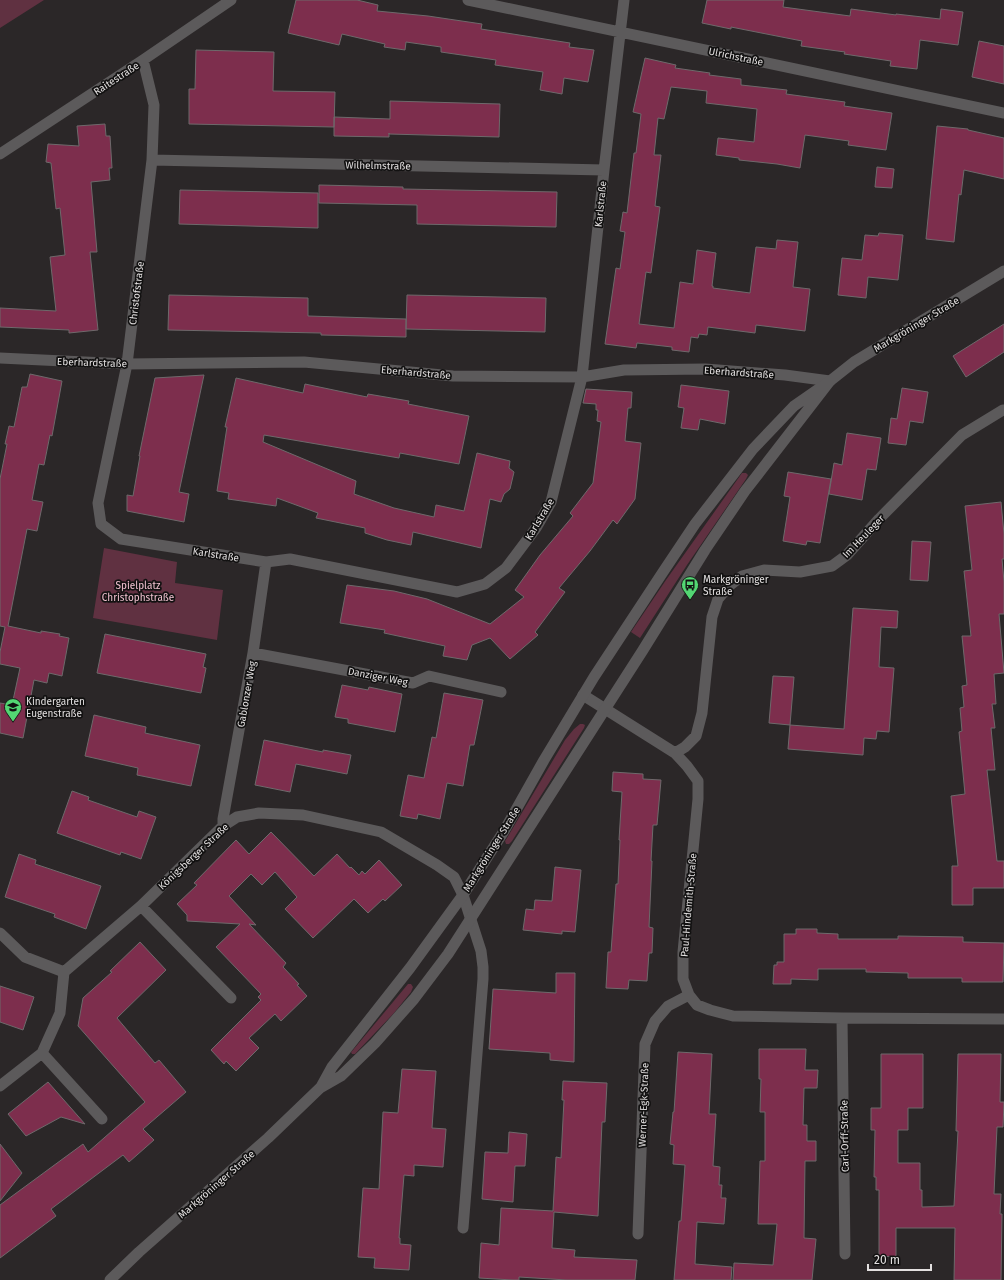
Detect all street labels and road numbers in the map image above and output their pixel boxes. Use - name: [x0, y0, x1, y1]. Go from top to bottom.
- street label: Ulrichstraße: [707, 45, 764, 69]
- street label: Raitestraße: [92, 60, 142, 98]
- street label: Wilhelmstraße: [345, 159, 411, 173]
- street label: Karlstraße: [593, 180, 609, 228]
- street label: Christofstraße: [127, 261, 147, 326]
- street label: Markgröninger Straße: [872, 295, 961, 355]
- street label: Eberhardstraße: [57, 356, 127, 370]
- street label: Eberhardstraße: [380, 364, 451, 382]
- street label: Eberhardstraße: [704, 365, 774, 381]
- street label: Karlstraße: [523, 496, 557, 543]
- street label: Im Heuleger: [840, 513, 887, 561]
- street label: Karlstraße: [192, 545, 240, 565]
- street label: Gablonzer Weg: [235, 659, 259, 728]
- street label: Danziger Weg: [347, 665, 410, 689]
- street label: Markgröninger Straße: [461, 805, 523, 894]
- street label: Königsberger Straße: [156, 821, 231, 892]
- street label: Paul-Hindemith-Straße: [678, 853, 700, 957]
- street label: Werner-Egk-Straße: [637, 1063, 651, 1147]
- street label: Carl-Orff-Straße: [838, 1100, 852, 1172]
- street label: Markgröninger Straße: [176, 1148, 257, 1221]

